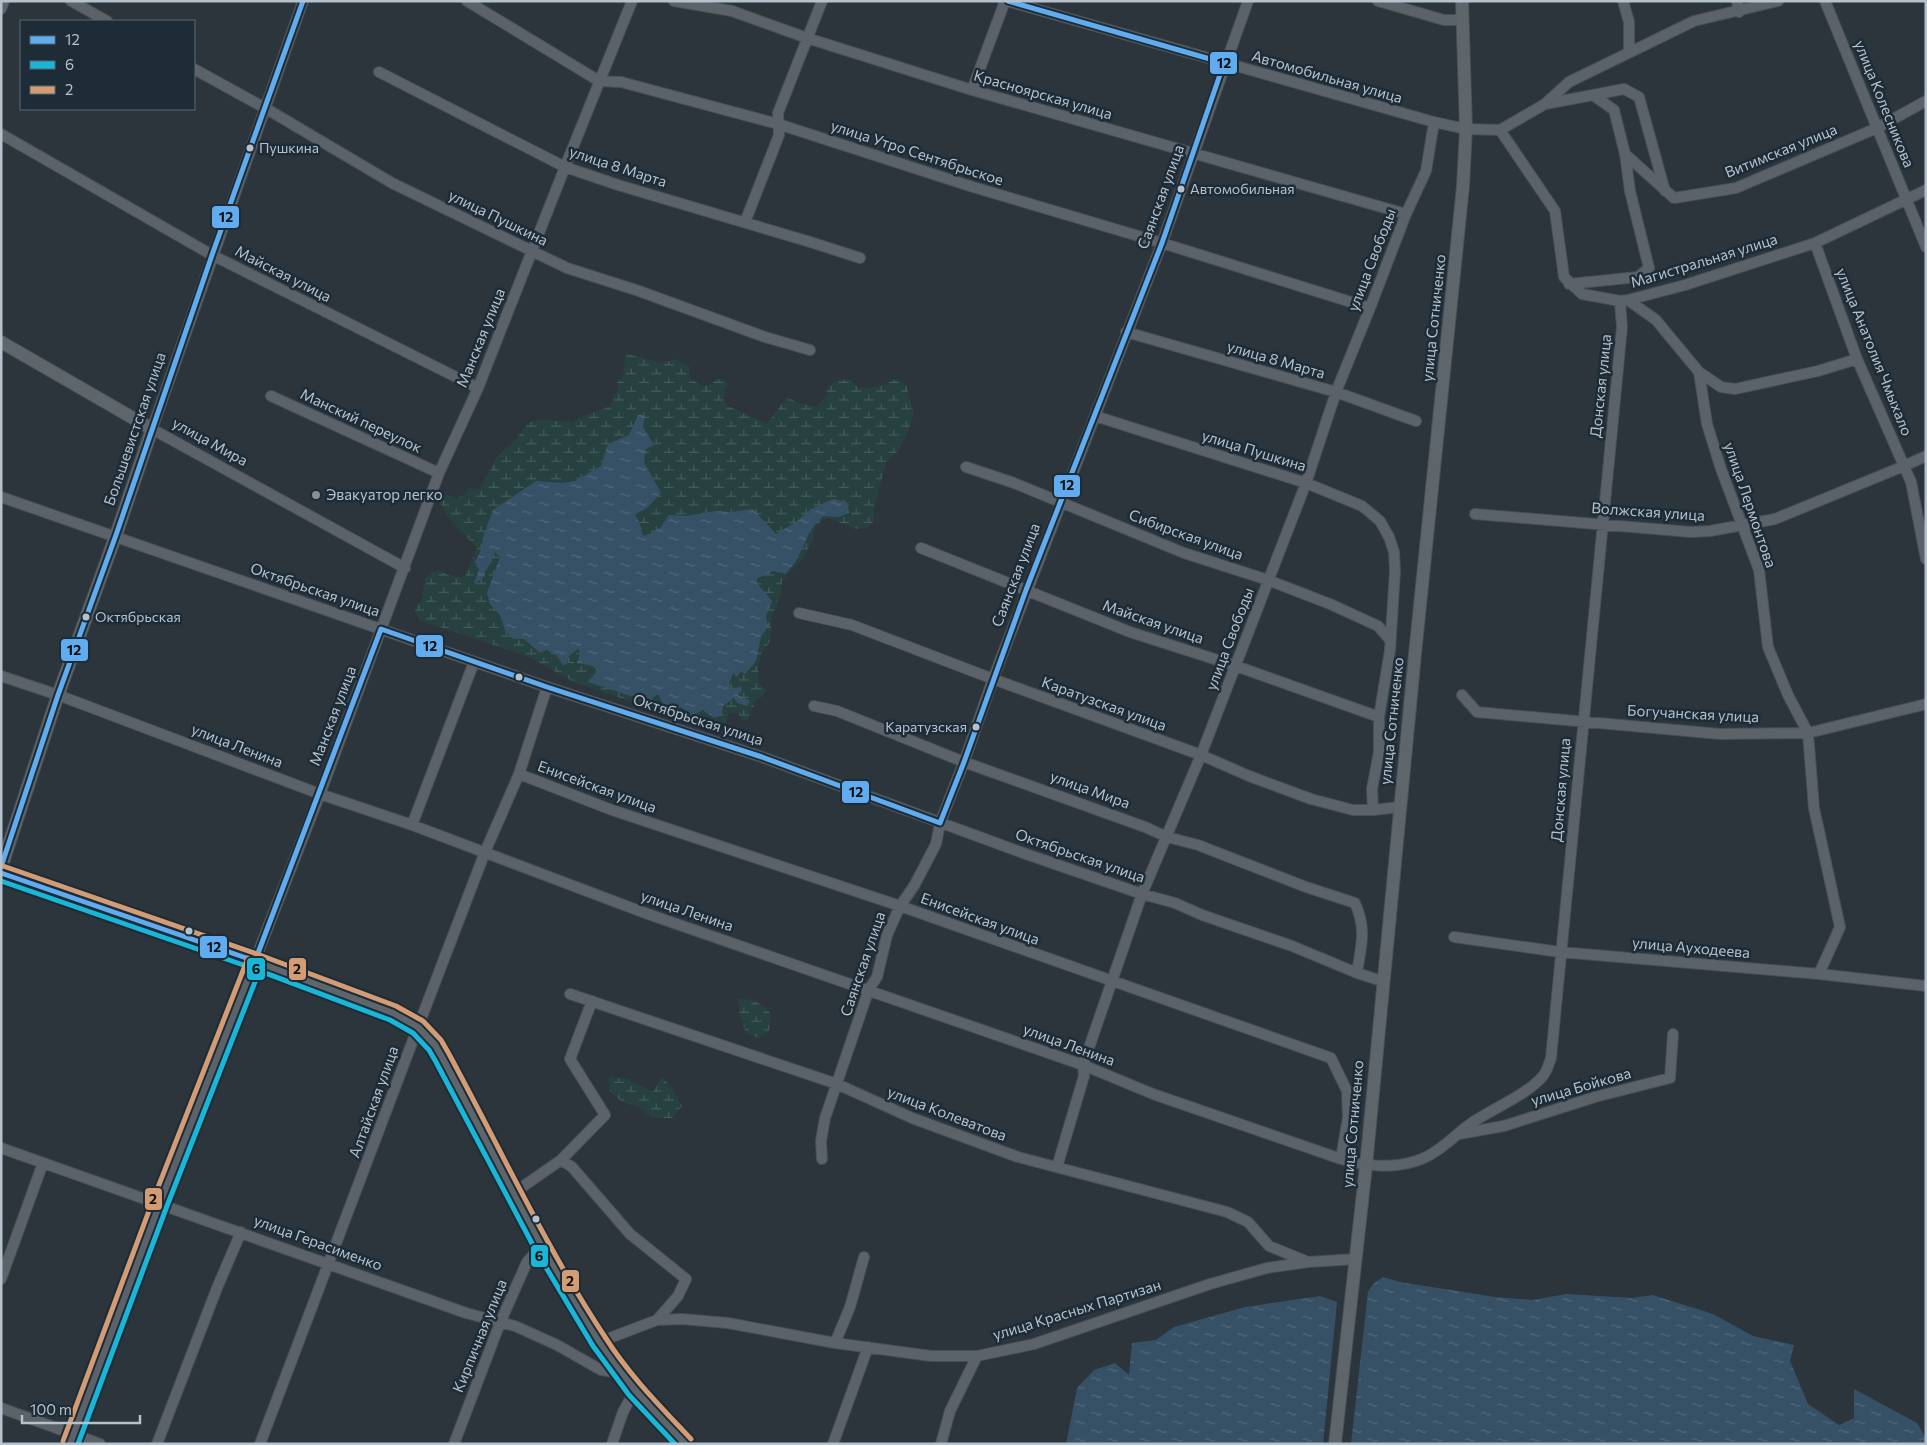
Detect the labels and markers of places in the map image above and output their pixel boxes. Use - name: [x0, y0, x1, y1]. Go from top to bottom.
- place label: Пушкина: [259, 139, 319, 156]
- marker: Пушкина: [245, 143, 255, 153]
- place label: Автомобильная: [1190, 180, 1295, 197]
- marker: Автомобильная: [1176, 184, 1186, 194]
- place label: Эвакуатор легко: [326, 485, 443, 503]
- marker: Эвакуатор легко: [310, 489, 322, 501]
- place label: Октябрьская: [95, 608, 181, 625]
- marker: Октябрьская: [81, 612, 91, 622]
- unlabelled marker: [514, 672, 524, 682]
- place label: Каратузская: [885, 718, 967, 735]
- marker: Каратузская: [971, 722, 981, 732]
- unlabelled marker: [184, 926, 194, 936]
- unlabelled marker: [531, 1214, 541, 1224]

